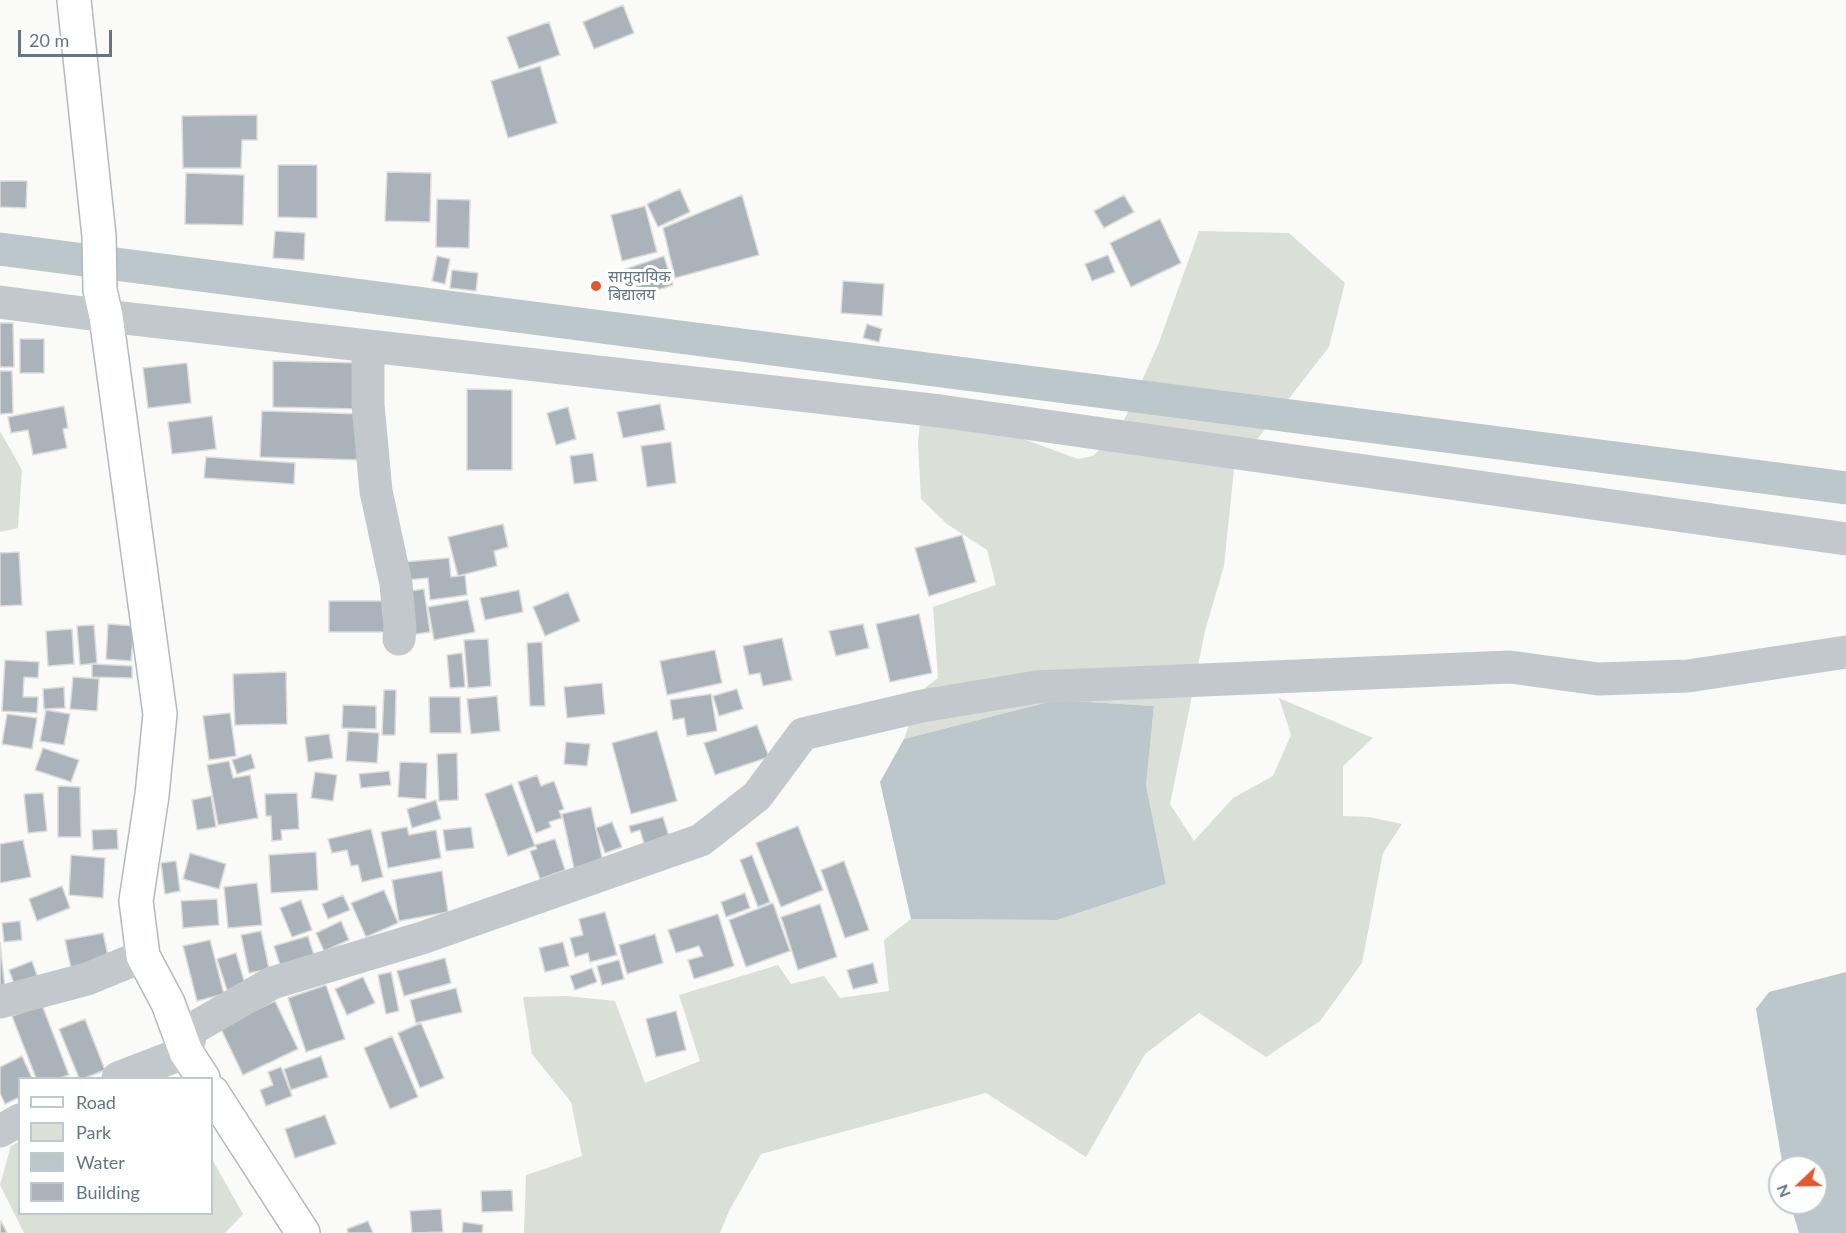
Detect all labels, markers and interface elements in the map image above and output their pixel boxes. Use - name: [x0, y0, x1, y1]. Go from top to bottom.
- scale bar: [21, 18, 116, 56]
- text: 20 m: [29, 29, 69, 51]
- place label: सामुदायिक बिद्यालय: [608, 267, 671, 305]
- marker: सामुदायिक बिद्यालय: [589, 279, 603, 293]
- legend: [18, 1077, 213, 1215]
- text: Road: [76, 1091, 116, 1113]
- text: Park: [76, 1121, 111, 1143]
- text: Water: [76, 1151, 125, 1173]
- north arrow: [1768, 1155, 1828, 1215]
- text: Building: [76, 1181, 140, 1203]
- text: N: [1772, 1182, 1794, 1200]

